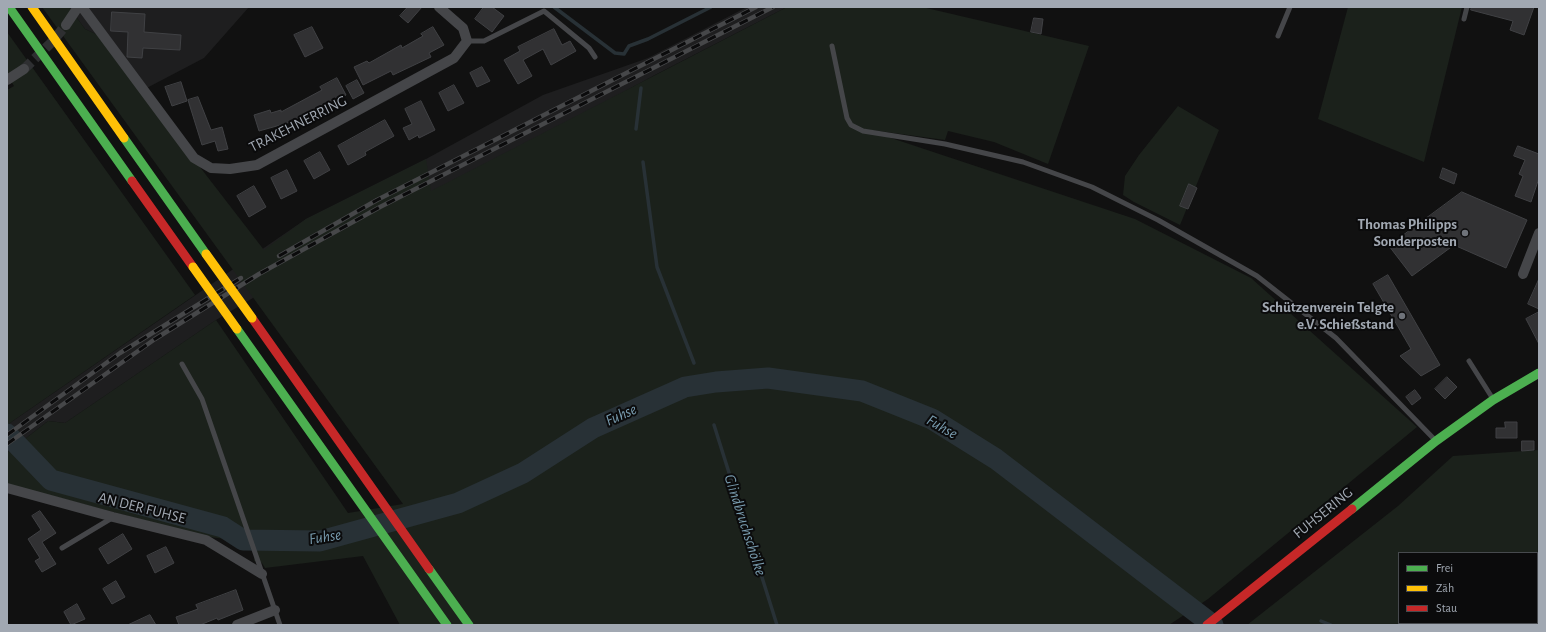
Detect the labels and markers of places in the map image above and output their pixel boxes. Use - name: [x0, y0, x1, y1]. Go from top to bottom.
- place label: Thomas Philipps Sonderposten: [1357, 215, 1457, 250]
- marker: Thomas Philipps Sonderposten: [1460, 228, 1470, 238]
- place label: Schützenverein Telgte e.V. Schießstand: [1262, 298, 1394, 333]
- marker: Schützenverein Telgte e.V. Schießstand: [1397, 311, 1407, 321]

